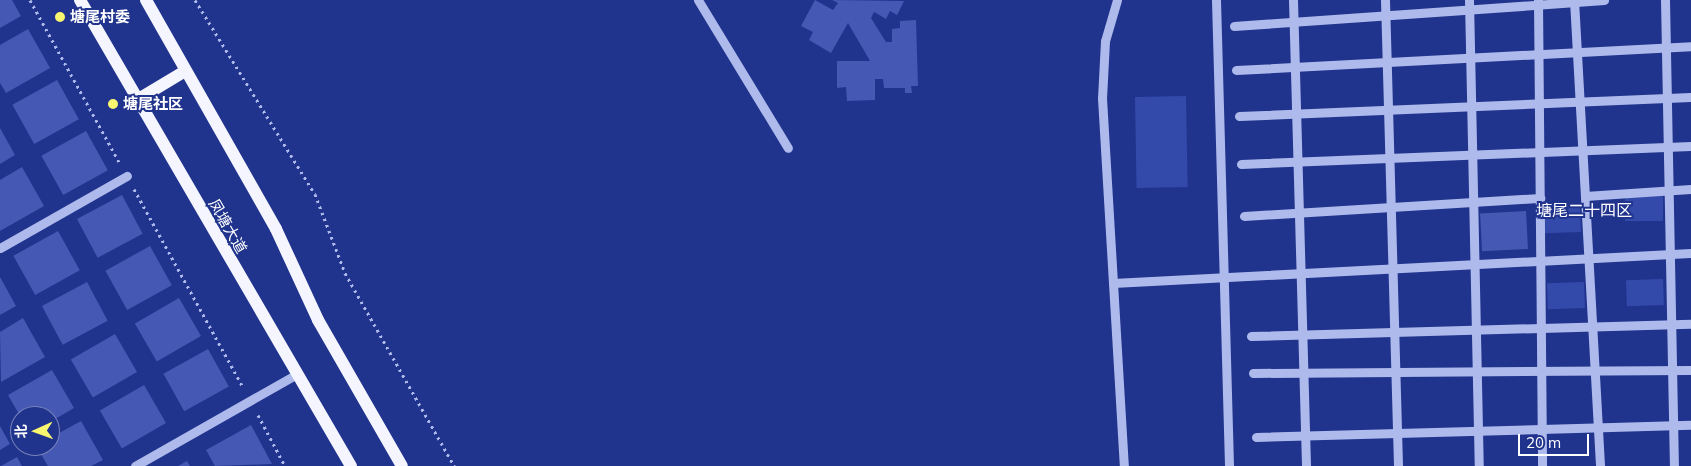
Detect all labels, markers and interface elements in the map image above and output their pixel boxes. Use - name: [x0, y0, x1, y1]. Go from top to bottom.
- place label: 塘尾村委: [70, 8, 130, 26]
- marker: 塘尾村委: [54, 11, 66, 23]
- place label: 塘尾社区: [123, 95, 183, 113]
- marker: 塘尾社区: [107, 98, 119, 110]
- street label: 凤塘大道: [205, 196, 251, 256]
- district label: 塘尾二十四区: [1536, 200, 1632, 220]
- north arrow: [10, 406, 60, 456]
- text: 北: [12, 424, 30, 439]
- scale bar: [1521, 424, 1592, 456]
- text: 20 m: [1526, 433, 1561, 452]

